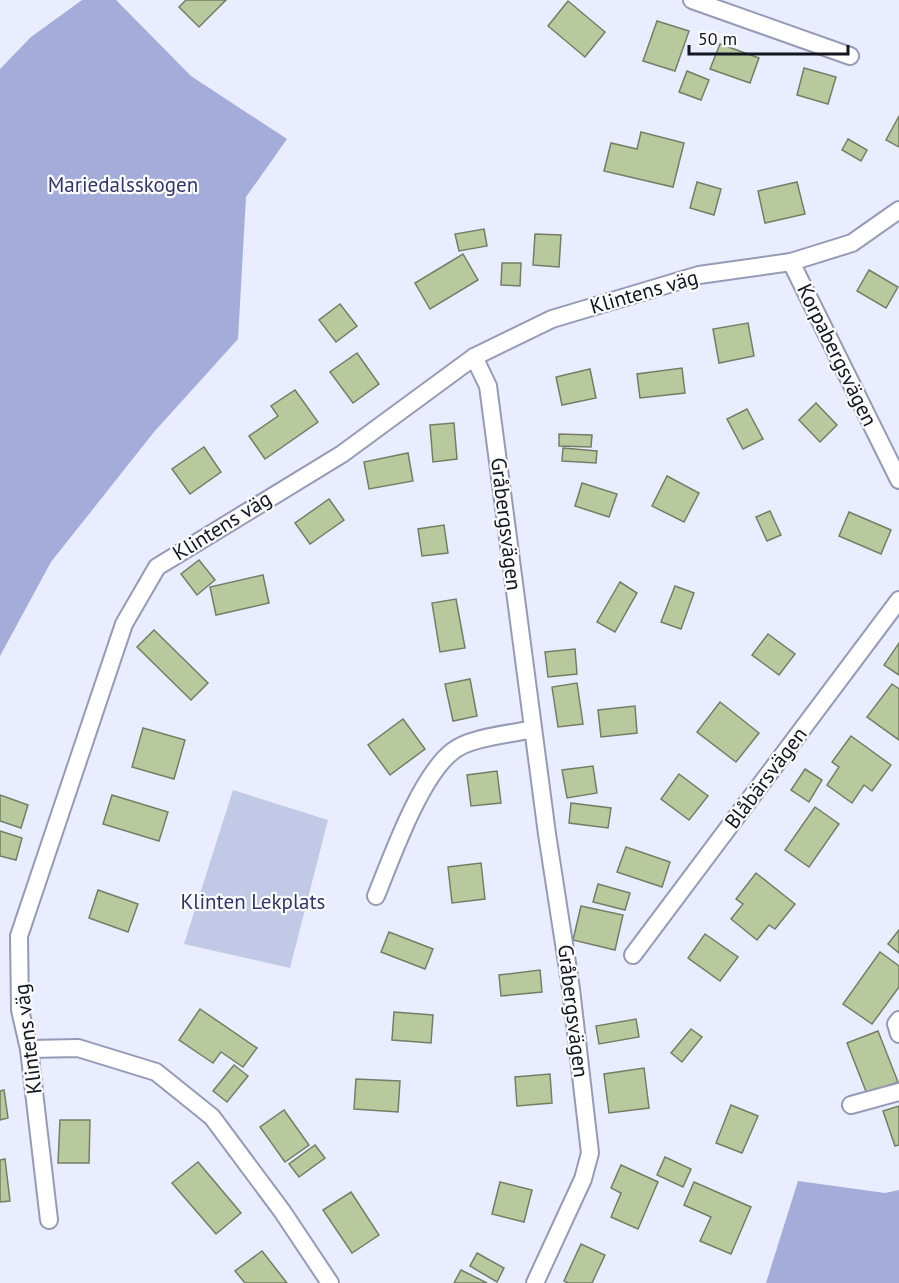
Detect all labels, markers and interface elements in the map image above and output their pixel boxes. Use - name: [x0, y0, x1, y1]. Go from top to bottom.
- scale bar: [689, 18, 848, 56]
- text: 50 m: [698, 27, 737, 50]
- park label: Mariedalsskogen: [48, 171, 198, 198]
- street label: Klintens väg: [587, 263, 701, 320]
- street label: Korpabergsvägen: [791, 279, 884, 430]
- street label: Gråbergsvägen: [485, 456, 528, 592]
- street label: Klintens väg: [167, 485, 276, 566]
- street label: Blåbärsvägen: [719, 721, 813, 834]
- park label: Klinten Lekplats: [181, 888, 325, 915]
- street label: Gråbergsvägen: [552, 943, 595, 1079]
- street label: Klintens väg: [7, 982, 48, 1096]

